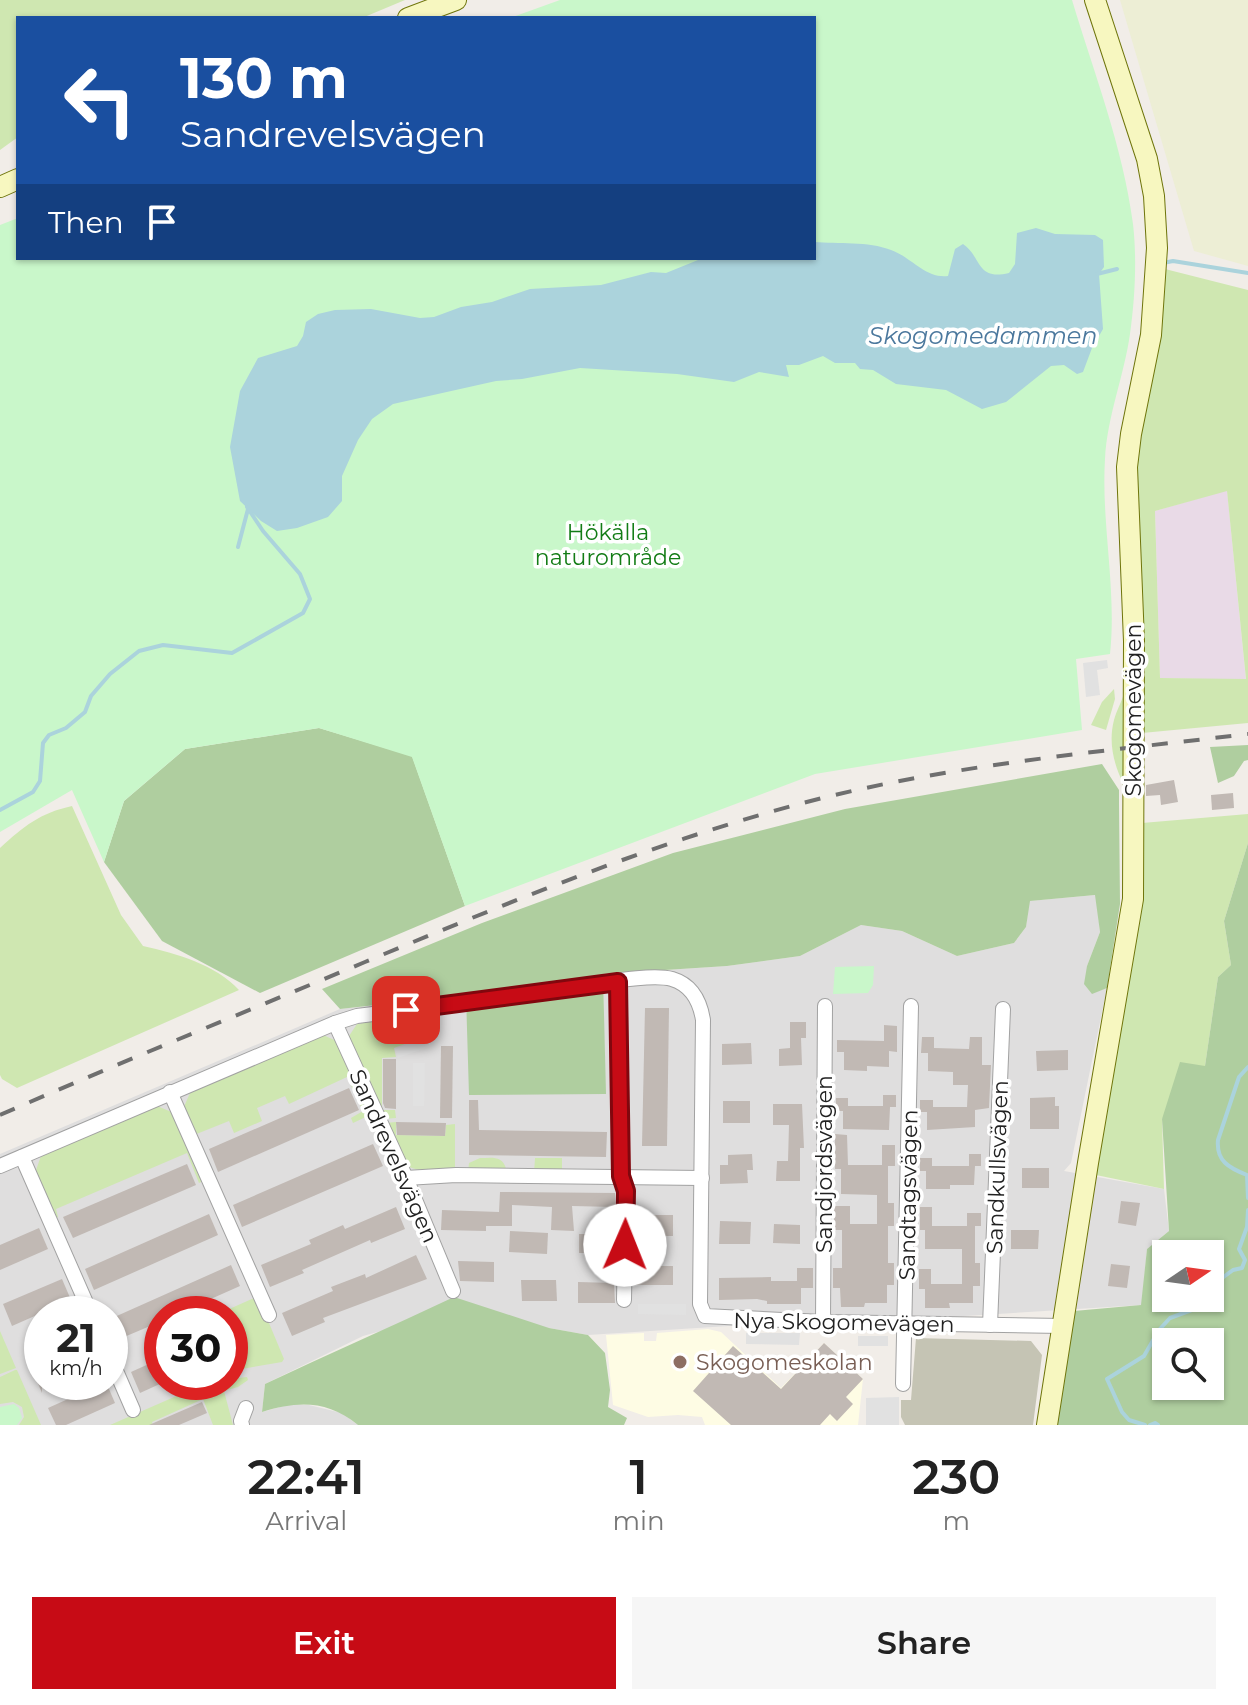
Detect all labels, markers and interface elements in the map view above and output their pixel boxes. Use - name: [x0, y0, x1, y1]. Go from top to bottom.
- text: 130 m: [180, 44, 348, 112]
- icon: left: [48, 48, 152, 152]
- text: Sandrevelsvägen: [180, 112, 486, 156]
- icon: arrive: [140, 200, 184, 244]
- text: Then: [48, 204, 124, 241]
- water label: Skogomedammen: [868, 321, 1098, 350]
- park label: Hökälla naturområde: [535, 519, 681, 571]
- street label: Skogomevägen: [1120, 624, 1147, 797]
- pin: [372, 976, 440, 1044]
- icon: arrive: [384, 988, 428, 1032]
- street label: Sandrevelsvägen: [343, 1065, 444, 1247]
- street label: Sandjordsvägen: [811, 1075, 838, 1253]
- street label: Sandkullsvägen: [981, 1080, 1014, 1254]
- street label: Sandtagsvägen: [894, 1109, 923, 1281]
- position arrow: [583, 1203, 667, 1287]
- north arrow: [1152, 1240, 1224, 1312]
- map controls: [1152, 1240, 1224, 1400]
- speed limit sign: 30: [144, 1296, 248, 1400]
- street label: Nya Skogomevägen: [733, 1307, 955, 1338]
- text: 21: [56, 1313, 96, 1362]
- button: search: [1152, 1328, 1224, 1400]
- place label: Skogomeskolan: [696, 1349, 873, 1376]
- marker: Skogomeskolan: [671, 1353, 689, 1371]
- text: km/h: [49, 1356, 103, 1380]
- text: 22:41: [248, 1448, 365, 1506]
- text: 1: [629, 1448, 648, 1506]
- text: 230: [912, 1448, 1000, 1506]
- text: Arrival: [265, 1505, 347, 1537]
- text: min: [612, 1505, 665, 1537]
- text: m: [943, 1505, 970, 1537]
- button: Exit: [32, 1597, 616, 1689]
- button: Share: [632, 1597, 1216, 1689]

